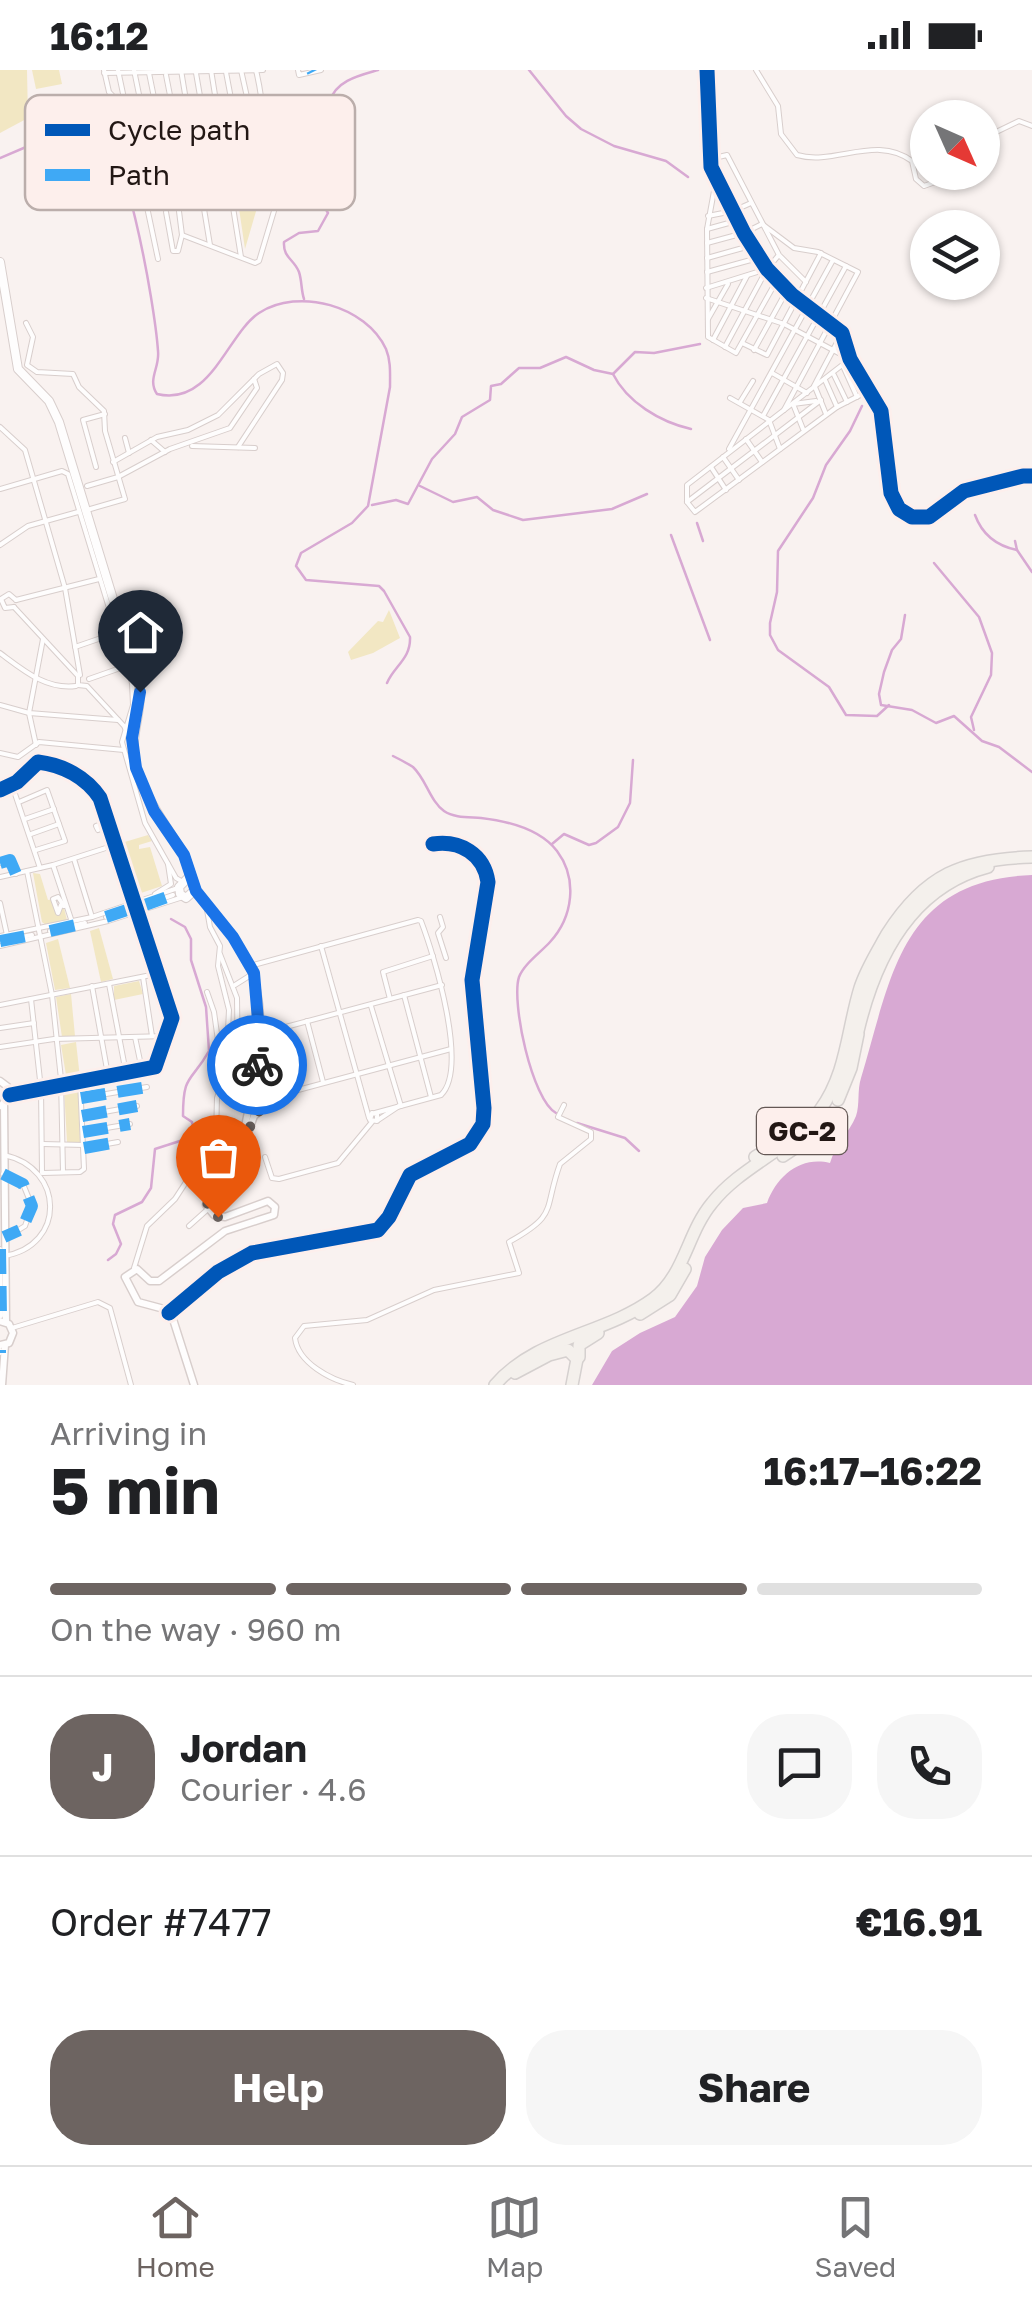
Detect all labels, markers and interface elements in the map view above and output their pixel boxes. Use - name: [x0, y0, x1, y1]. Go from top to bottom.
- text: 16:12: [50, 13, 149, 58]
- legend: [25, 95, 355, 210]
- north arrow: [910, 100, 1000, 190]
- map controls: [910, 100, 1000, 300]
- text: Cycle path: [108, 113, 251, 146]
- text: Path: [108, 158, 170, 191]
- button: layers: [910, 210, 1000, 300]
- pin: [98, 590, 183, 693]
- icon: home: [113, 605, 168, 660]
- courier: [207, 1015, 307, 1115]
- icon: bike: [230, 1038, 285, 1093]
- road number: GC-2: [757, 1108, 847, 1154]
- pin: [176, 1115, 261, 1218]
- icon: bag: [191, 1130, 246, 1185]
- text: Arriving in: [50, 1414, 207, 1452]
- text: 16:17–16:22: [763, 1448, 982, 1493]
- text: 5 min: [50, 1450, 220, 1528]
- text: On the way · 960 m: [50, 1610, 342, 1648]
- button: chat: [747, 1714, 852, 1819]
- button: phone: [877, 1714, 982, 1819]
- text: Jordan: [180, 1725, 307, 1770]
- text: J: [92, 1744, 113, 1789]
- text: Courier · 4.6: [180, 1770, 367, 1808]
- text: Order #7477: [50, 1899, 272, 1944]
- text: €16.91: [856, 1899, 982, 1944]
- button: Help: [50, 2030, 506, 2145]
- button: Share: [526, 2030, 982, 2145]
- tab: Home: [136, 2190, 215, 2283]
- tab: Map: [486, 2190, 543, 2283]
- tab: Saved: [815, 2190, 896, 2283]

